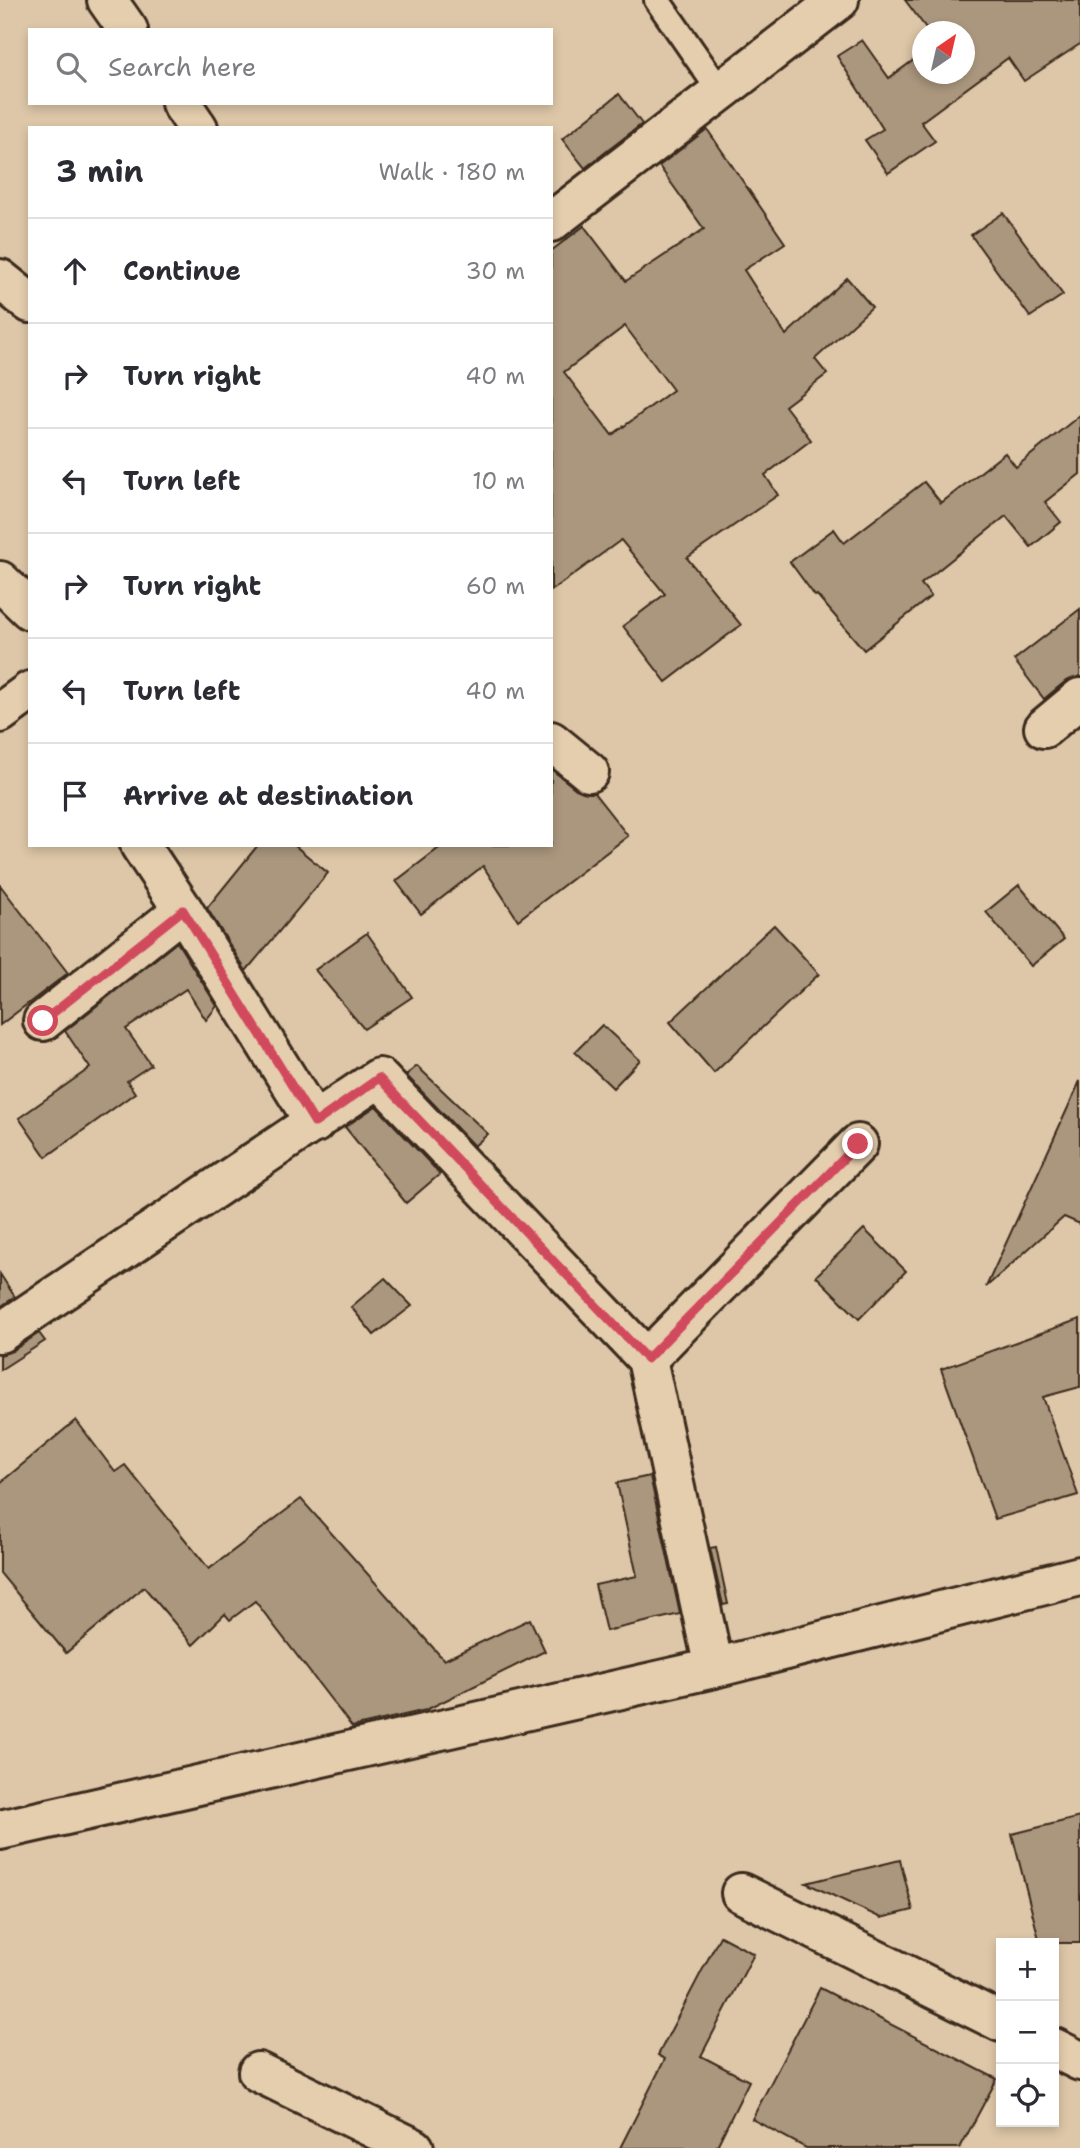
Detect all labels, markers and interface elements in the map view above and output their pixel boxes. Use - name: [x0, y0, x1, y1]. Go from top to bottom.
- north arrow: [912, 21, 975, 84]
- search box: [28, 28, 553, 105]
- icon: search: [52, 48, 90, 86]
- text: Search here: [108, 49, 257, 84]
- text: 3 min: [56, 151, 143, 192]
- text: Walk · 180 m: [379, 157, 525, 187]
- icon: ahead: [56, 252, 94, 290]
- text: Continue: [123, 253, 241, 288]
- text: 30 m: [466, 256, 525, 286]
- icon: right: [56, 357, 94, 395]
- text: Turn right: [123, 358, 261, 393]
- text: 40 m: [465, 361, 525, 391]
- icon: left: [56, 462, 94, 500]
- text: Turn left: [123, 463, 240, 498]
- text: 10 m: [472, 466, 525, 496]
- icon: right: [56, 567, 94, 605]
- text: Turn right: [123, 568, 261, 603]
- text: 60 m: [466, 571, 525, 601]
- icon: left: [56, 672, 94, 710]
- text: Turn left: [123, 673, 240, 708]
- text: 40 m: [465, 676, 525, 706]
- icon: arrive: [56, 777, 94, 815]
- text: Arrive at destination: [123, 778, 413, 813]
- route start: [27, 1005, 58, 1036]
- route end: [842, 1128, 873, 1159]
- map controls: [996, 1938, 1059, 2127]
- button: +: [996, 1938, 1059, 2001]
- button: −: [996, 2001, 1059, 2064]
- button: locate: [996, 2064, 1059, 2127]

